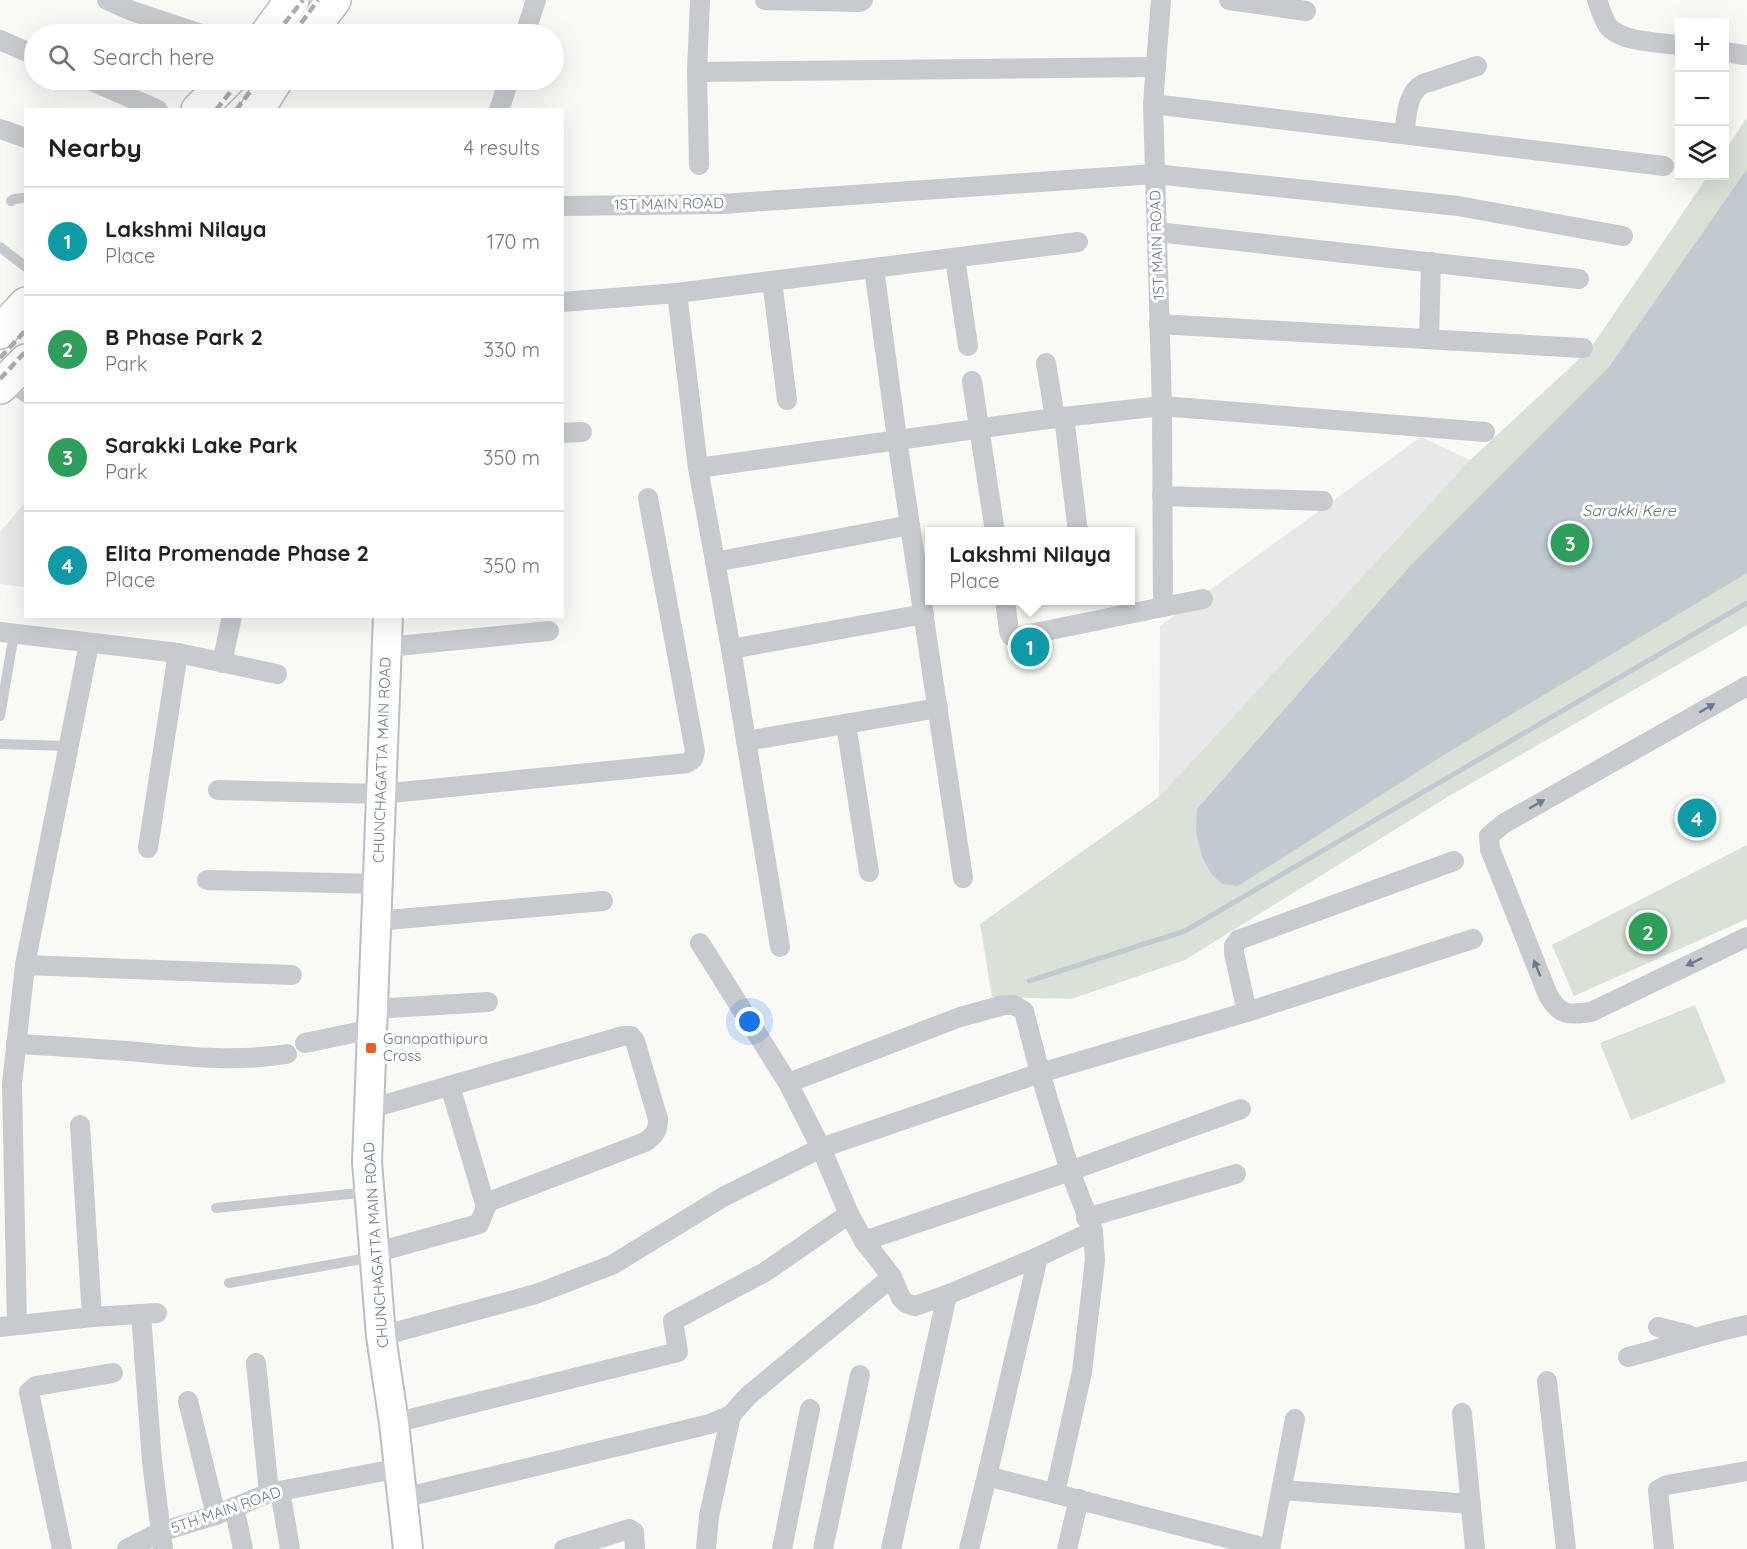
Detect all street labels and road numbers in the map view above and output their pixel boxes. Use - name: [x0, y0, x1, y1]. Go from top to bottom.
- street label: 1ST MAIN ROAD: [1145, 190, 1168, 300]
- street label: 1ST MAIN ROAD: [614, 193, 724, 214]
- street label: CHUNCHAGATTA MAIN ROAD: [368, 656, 395, 863]
- street label: CHUNCHAGATTA MAIN ROAD: [359, 1141, 392, 1349]
- street label: 5TH MAIN ROAD: [168, 1482, 283, 1537]

